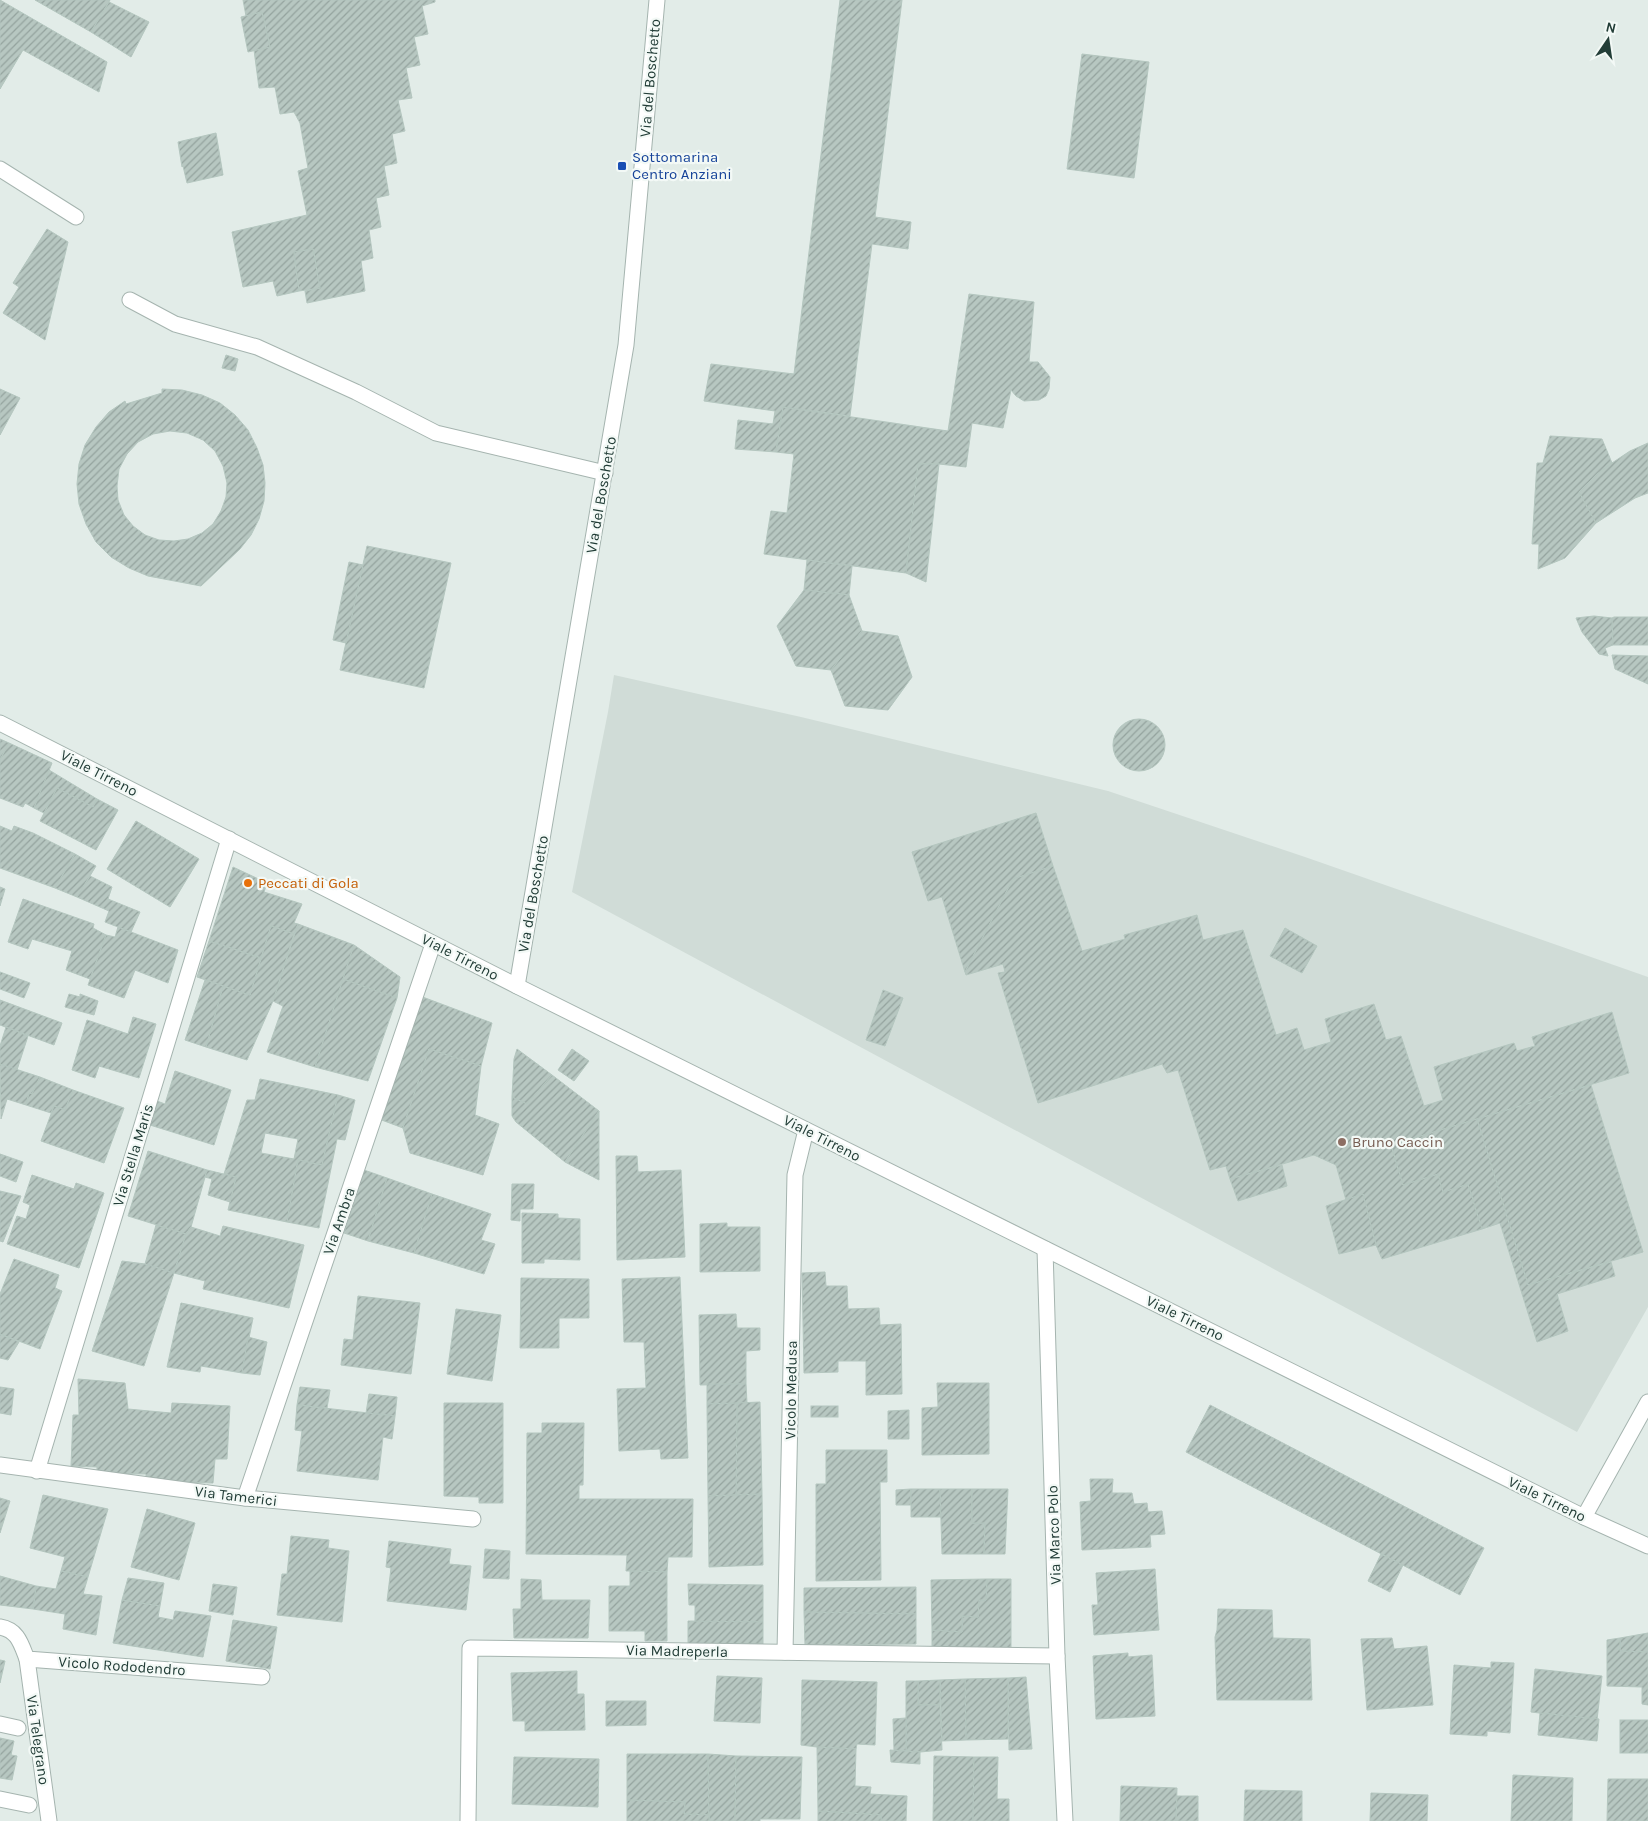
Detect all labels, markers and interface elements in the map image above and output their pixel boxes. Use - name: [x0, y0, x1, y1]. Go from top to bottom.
- north arrow: [1583, 15, 1633, 65]
- street label: Via del Boschetto: [636, 18, 664, 138]
- text: N: [1604, 18, 1618, 37]
- place label: Sottomarina Centro Anziani: [632, 148, 732, 183]
- marker: Sottomarina Centro Anziani: [616, 160, 628, 172]
- street label: Via del Boschetto: [582, 435, 620, 555]
- street label: Viale Tirreno: [57, 746, 141, 800]
- street label: Via del Boschetto: [514, 834, 552, 954]
- place label: Peccati di Gola: [258, 874, 359, 892]
- marker: Peccati di Gola: [242, 877, 254, 889]
- street label: Viale Tirreno: [418, 930, 502, 984]
- street label: Via Stella Maris: [109, 1102, 157, 1208]
- street label: Viale Tirreno: [780, 1111, 864, 1165]
- place label: Bruno Caccin: [1352, 1133, 1443, 1151]
- marker: Bruno Caccin: [1336, 1136, 1348, 1148]
- street label: Via Ambra: [319, 1185, 359, 1257]
- street label: Viale Tirreno: [1143, 1291, 1227, 1345]
- street label: Vicolo Medusa: [781, 1340, 801, 1440]
- street label: Viale Tirreno: [1505, 1472, 1589, 1526]
- street label: Via Tamerici: [194, 1482, 278, 1510]
- street label: Via Marco Polo: [1043, 1485, 1065, 1585]
- street label: Via Madreperla: [626, 1641, 728, 1661]
- street label: Vicolo Rododendro: [58, 1653, 186, 1679]
- street label: Via Telegrano: [23, 1694, 53, 1786]

